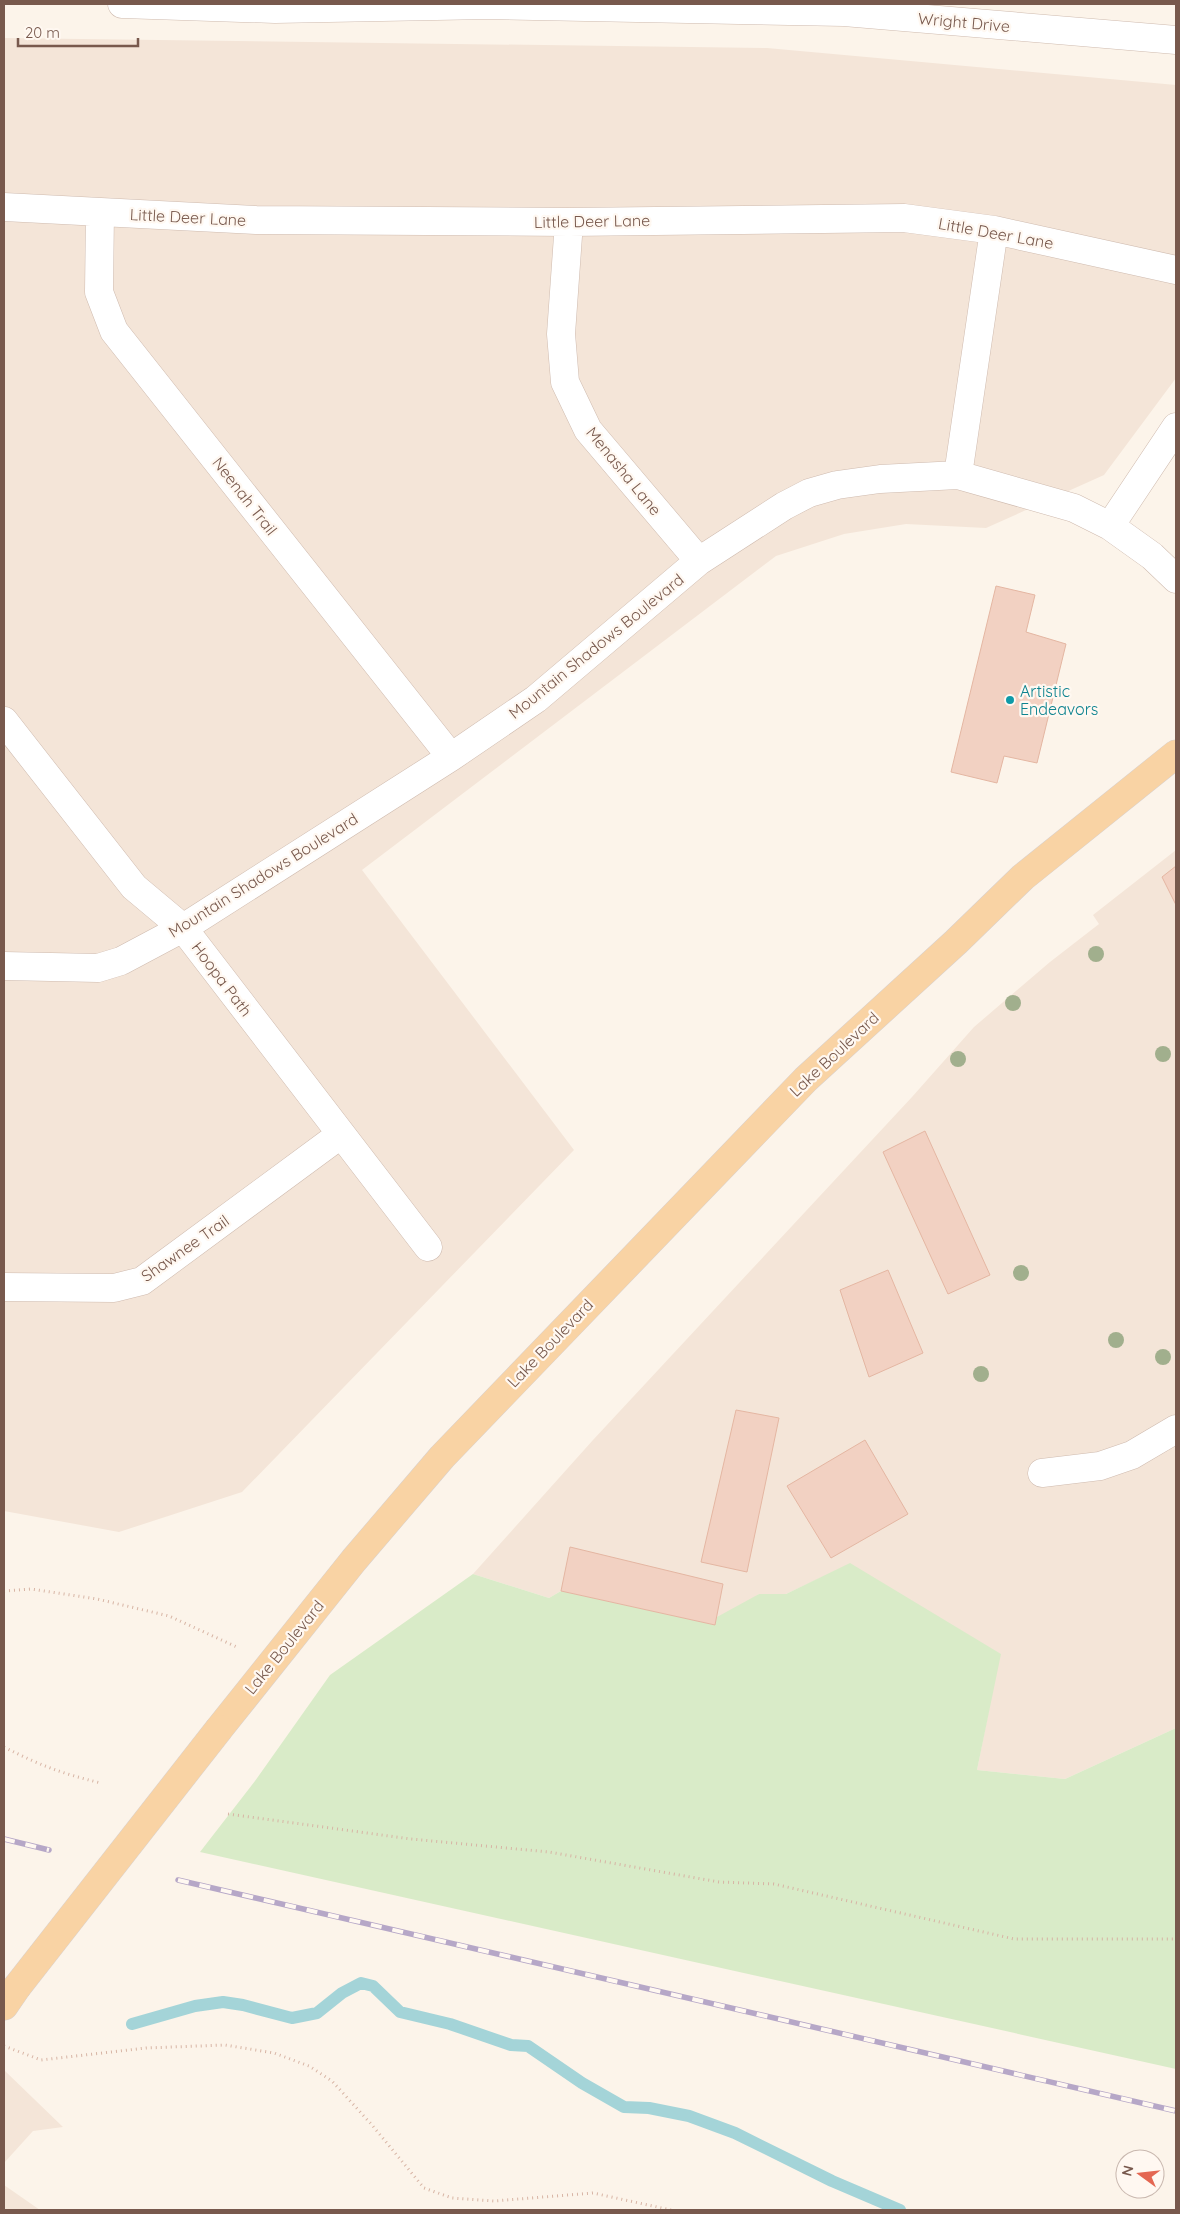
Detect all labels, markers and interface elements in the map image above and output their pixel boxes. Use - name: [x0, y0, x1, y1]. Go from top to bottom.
- street label: Wright Drive: [917, 8, 1011, 36]
- scale bar: [18, 15, 138, 47]
- text: 20 m: [25, 23, 60, 42]
- street label: Little Deer Lane: [129, 204, 247, 230]
- street label: Little Deer Lane: [534, 210, 650, 232]
- street label: Little Deer Lane: [937, 213, 1055, 253]
- street label: Menasha Lane: [582, 423, 666, 519]
- street label: Neenah Trail: [208, 453, 282, 539]
- street label: Mountain Shadows Boulevard: [504, 569, 688, 723]
- place label: Artistic Endeavors: [1020, 681, 1098, 719]
- marker: Artistic Endeavors: [1004, 694, 1016, 706]
- street label: Mountain Shadows Boulevard: [165, 808, 361, 942]
- street label: Hoopa Path: [187, 938, 257, 1020]
- street label: Lake Boulevard: [785, 1007, 883, 1101]
- street label: Shawnee Trail: [137, 1210, 233, 1286]
- street label: Lake Boulevard: [503, 1295, 597, 1391]
- street label: Lake Boulevard: [240, 1596, 328, 1698]
- north arrow: [1115, 2149, 1165, 2199]
- text: N: [1117, 2163, 1137, 2178]

